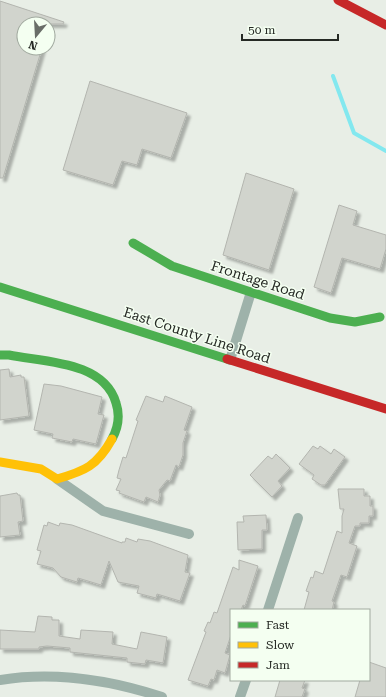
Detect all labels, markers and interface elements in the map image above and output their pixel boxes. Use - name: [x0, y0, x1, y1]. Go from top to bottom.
- north arrow: [16, 16, 56, 56]
- scale bar: [242, 16, 338, 42]
- text: 50 m: [248, 23, 275, 37]
- text: N: [27, 37, 39, 53]
- street label: Frontage Road: [209, 257, 307, 303]
- street label: East County Line Road: [122, 304, 272, 366]
- legend: [230, 609, 370, 681]
- text: Fast: [266, 618, 290, 632]
- text: Slow: [266, 638, 294, 652]
- text: Jam: [266, 658, 290, 672]

